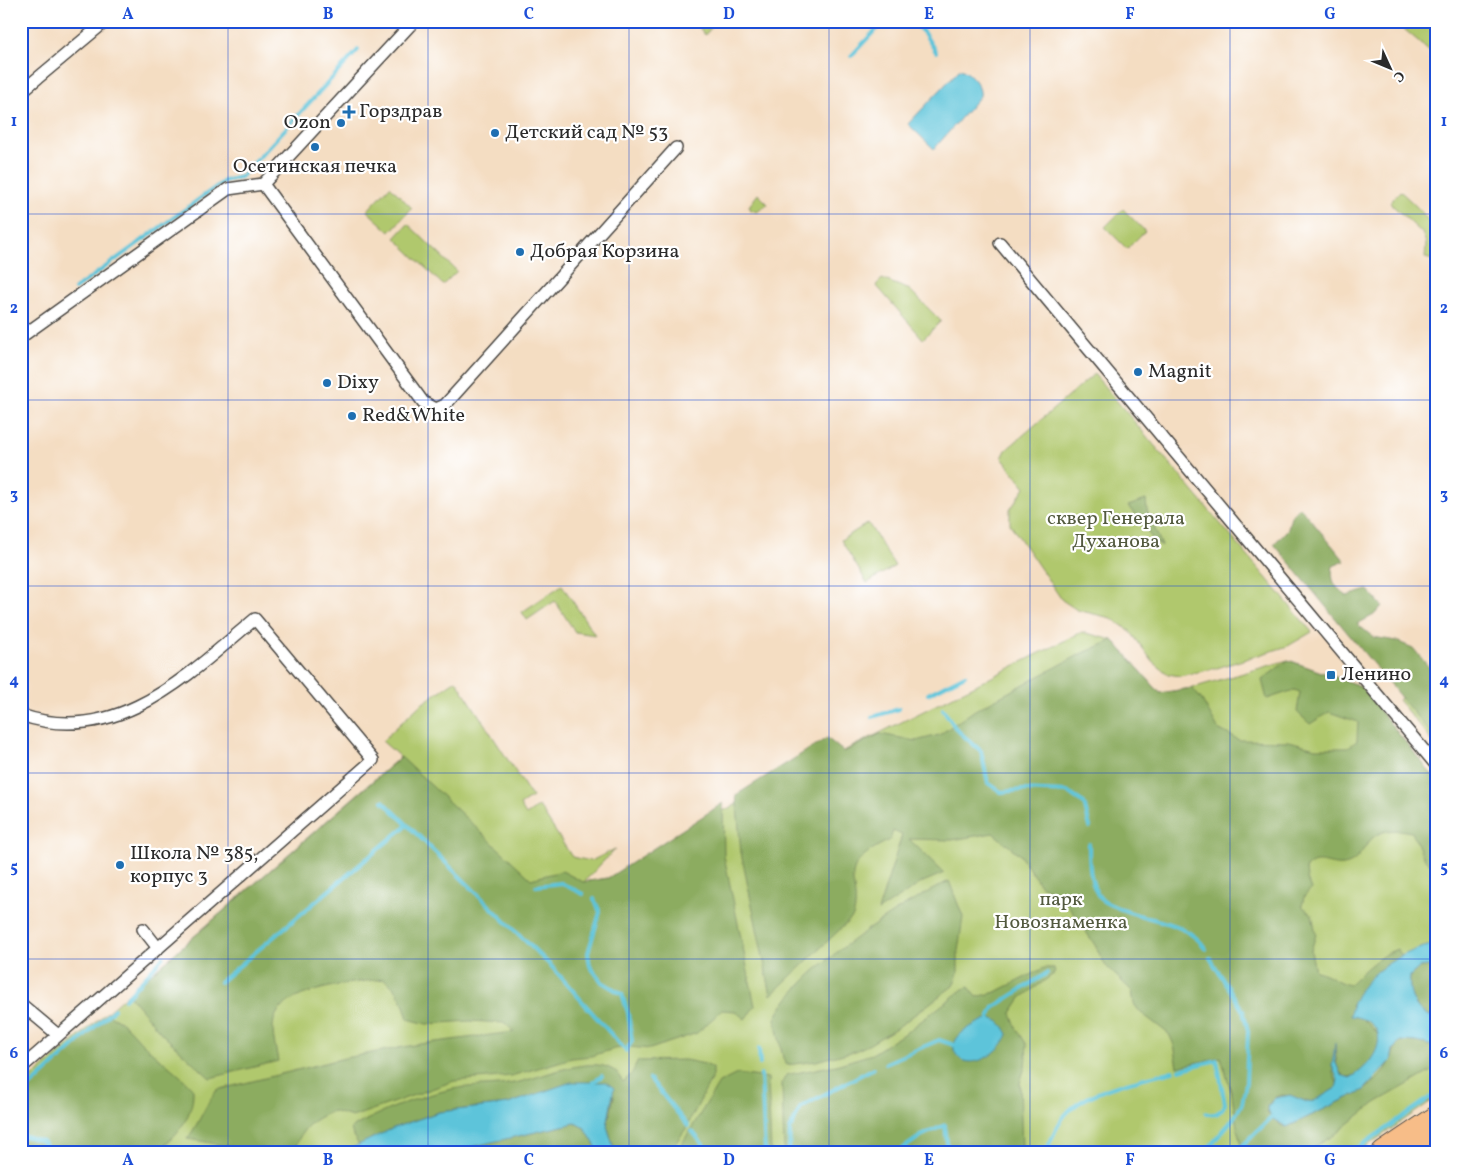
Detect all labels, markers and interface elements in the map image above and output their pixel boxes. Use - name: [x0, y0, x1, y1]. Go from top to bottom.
- text: A: [122, 4, 134, 26]
- text: B: [323, 4, 334, 26]
- text: C: [524, 4, 534, 26]
- text: D: [723, 4, 735, 26]
- text: E: [924, 4, 934, 26]
- text: F: [1125, 4, 1135, 26]
- text: G: [1324, 4, 1336, 26]
- north arrow: [1366, 42, 1416, 92]
- text: С: [1388, 66, 1408, 86]
- place label: Горздрав: [359, 98, 442, 126]
- marker: Горздрав: [343, 106, 355, 118]
- place label: Ozon: [284, 109, 331, 137]
- text: 1: [11, 111, 17, 133]
- text: 1: [1441, 111, 1447, 133]
- marker: Ozon: [335, 117, 347, 129]
- place label: Детский сад № 53: [505, 119, 668, 147]
- marker: Детский сад № 53: [489, 127, 501, 139]
- marker: Осетинская печка: [309, 141, 321, 153]
- place label: Осетинская печка: [233, 153, 397, 181]
- place label: Добрая Корзина: [530, 238, 679, 266]
- marker: Добрая Корзина: [514, 246, 526, 258]
- text: 2: [10, 298, 18, 320]
- text: 2: [1440, 298, 1448, 320]
- place label: Magnit: [1148, 358, 1212, 386]
- marker: Magnit: [1132, 366, 1144, 378]
- place label: Dixy: [337, 369, 379, 397]
- marker: Dixy: [321, 377, 333, 389]
- place label: Red&White: [362, 402, 465, 430]
- marker: Red&White: [346, 410, 358, 422]
- text: 3: [10, 484, 18, 506]
- text: 3: [1440, 484, 1448, 506]
- park label: сквер Генерала Духанова: [1047, 505, 1185, 556]
- place label: Ленино: [1341, 661, 1411, 689]
- marker: Ленино: [1325, 669, 1337, 681]
- text: 4: [9, 670, 19, 692]
- text: 4: [1439, 670, 1449, 692]
- place label: Школа № 385, корпус 3: [130, 840, 258, 891]
- text: 5: [10, 857, 18, 879]
- text: 5: [1440, 857, 1448, 879]
- marker: Школа № 385, корпус 3: [114, 859, 126, 871]
- park label: парк Новознаменка: [994, 886, 1128, 937]
- text: 6: [10, 1043, 19, 1065]
- text: 6: [1440, 1043, 1449, 1065]
- text: A: [122, 1150, 134, 1172]
- text: B: [323, 1150, 334, 1172]
- text: C: [524, 1150, 534, 1172]
- text: D: [723, 1150, 735, 1172]
- text: E: [924, 1150, 934, 1172]
- text: F: [1125, 1150, 1135, 1172]
- text: G: [1324, 1150, 1336, 1172]

